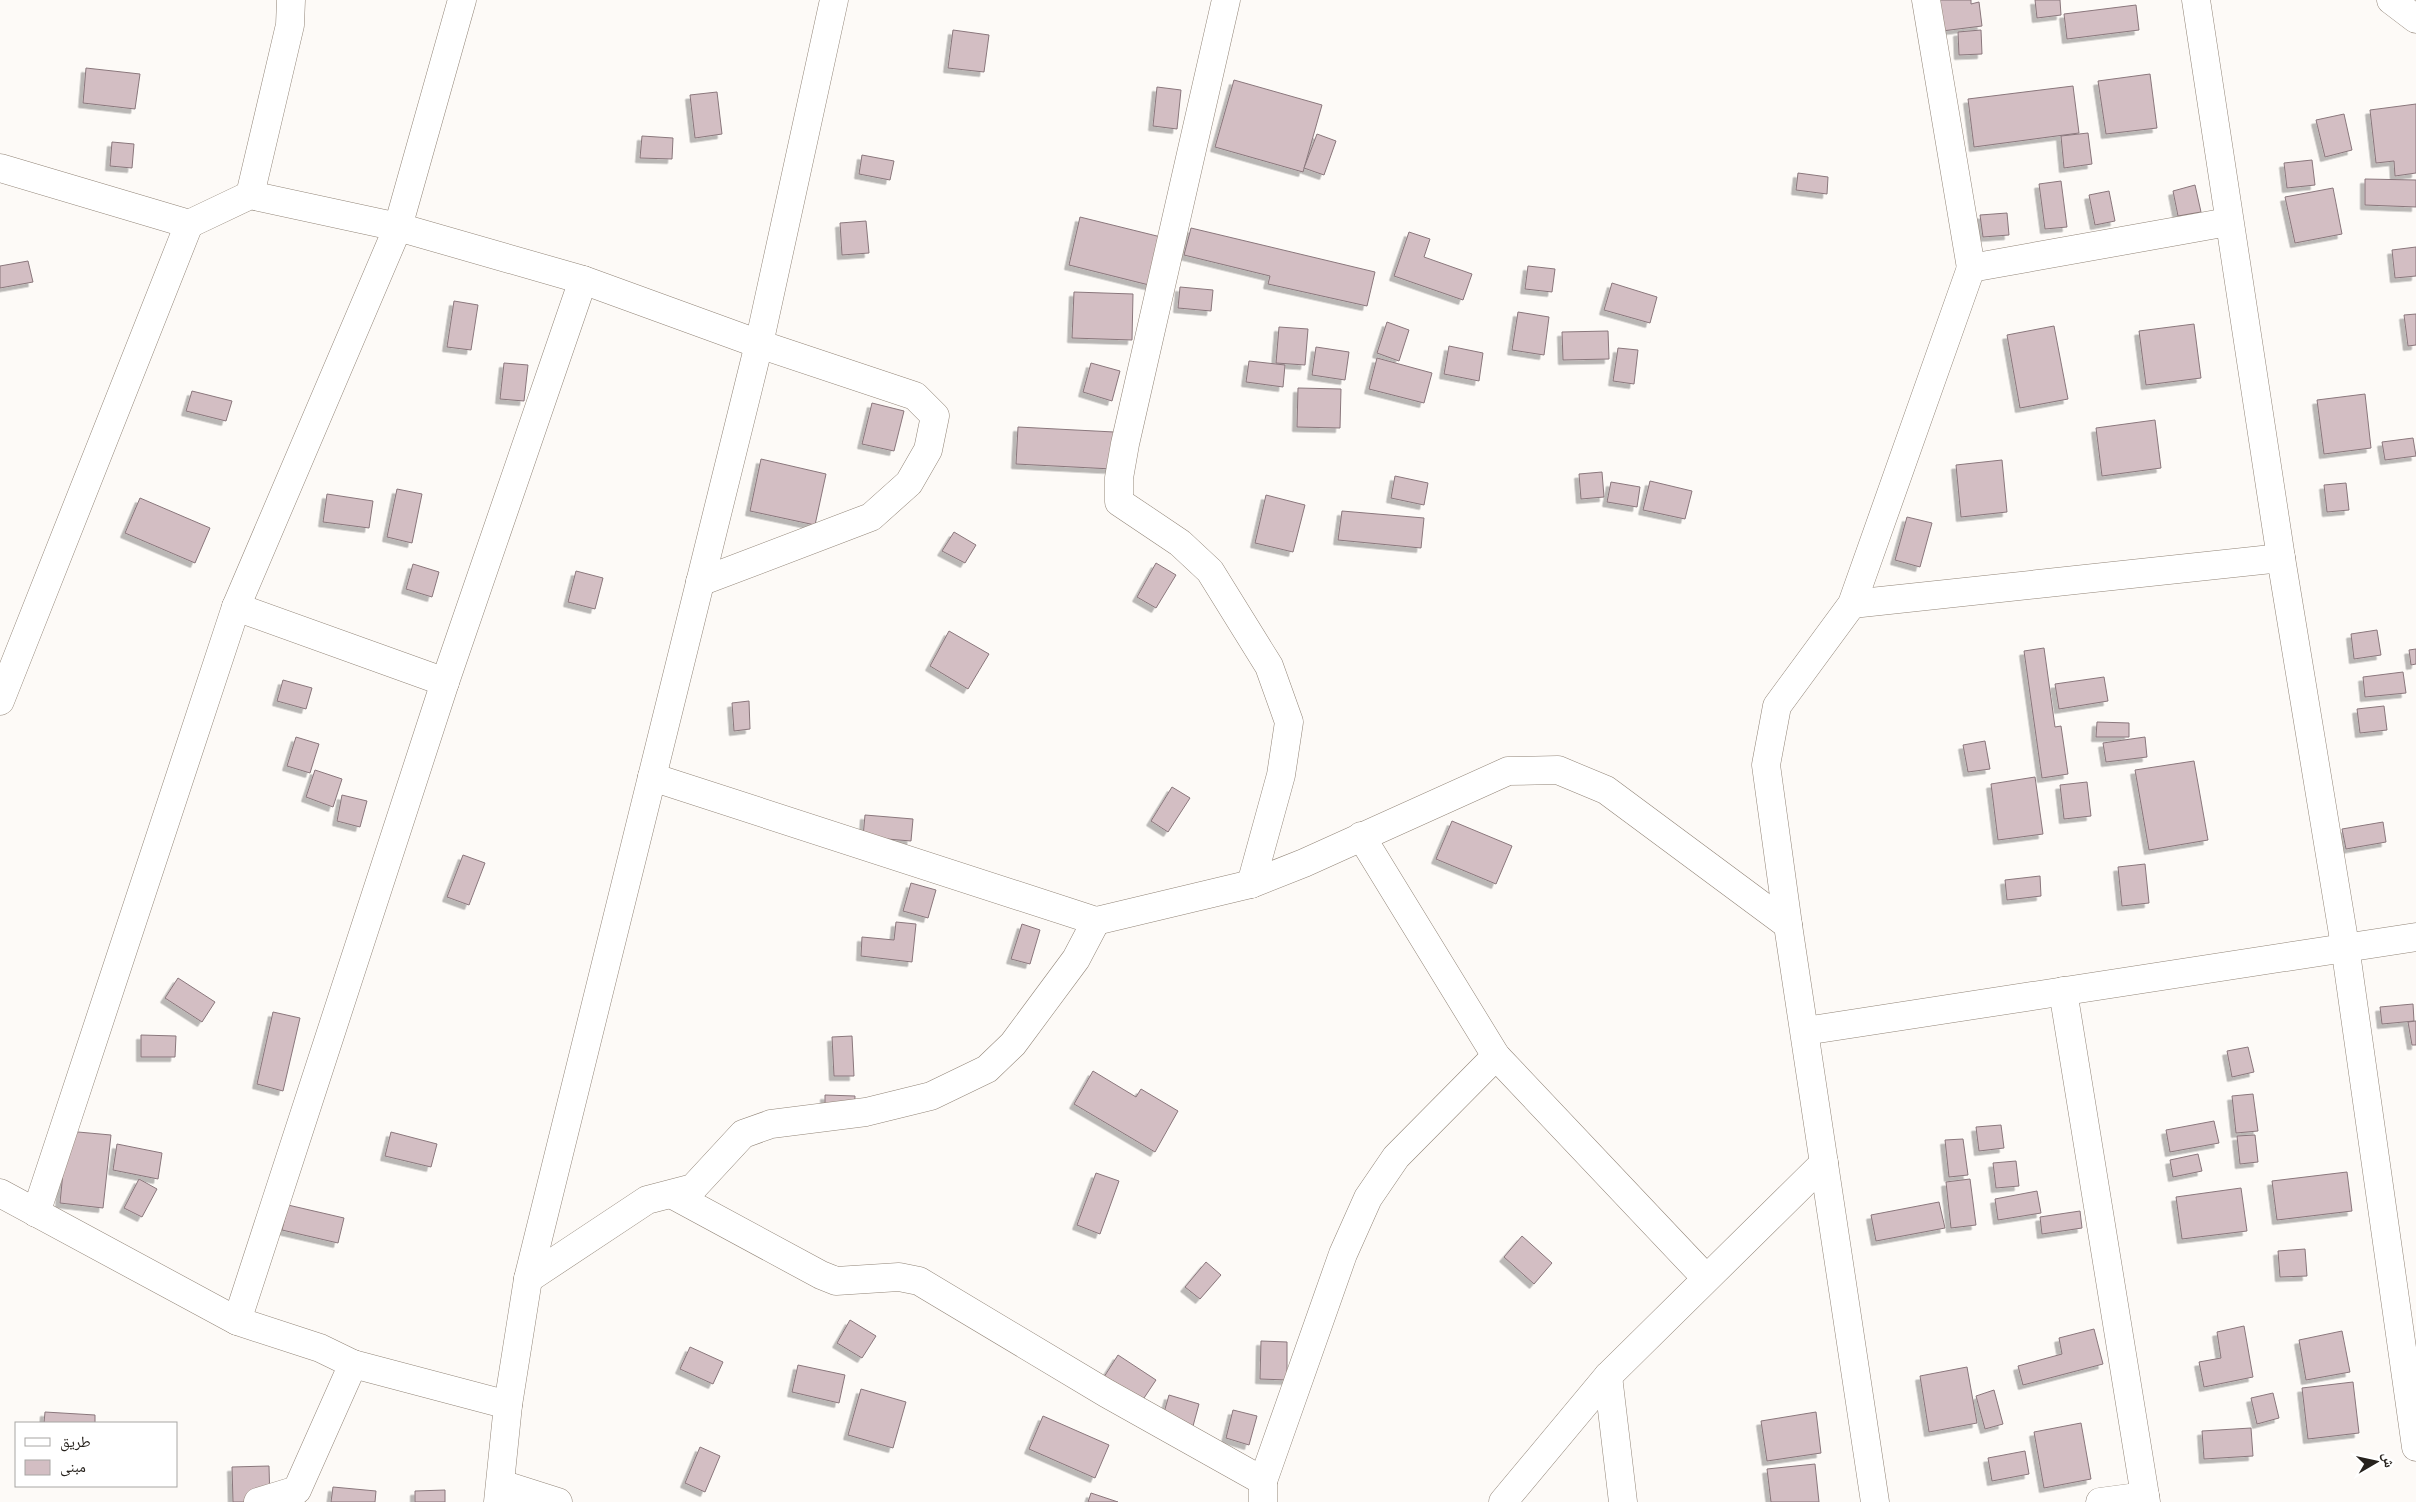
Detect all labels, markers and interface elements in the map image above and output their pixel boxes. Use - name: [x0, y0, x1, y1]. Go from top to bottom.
- legend: [15, 1422, 178, 1487]
- text: طريق: [60, 1432, 91, 1452]
- north arrow: [2351, 1437, 2401, 1487]
- text: ش: [2379, 1451, 2399, 1469]
- text: مبنى: [60, 1457, 86, 1477]

